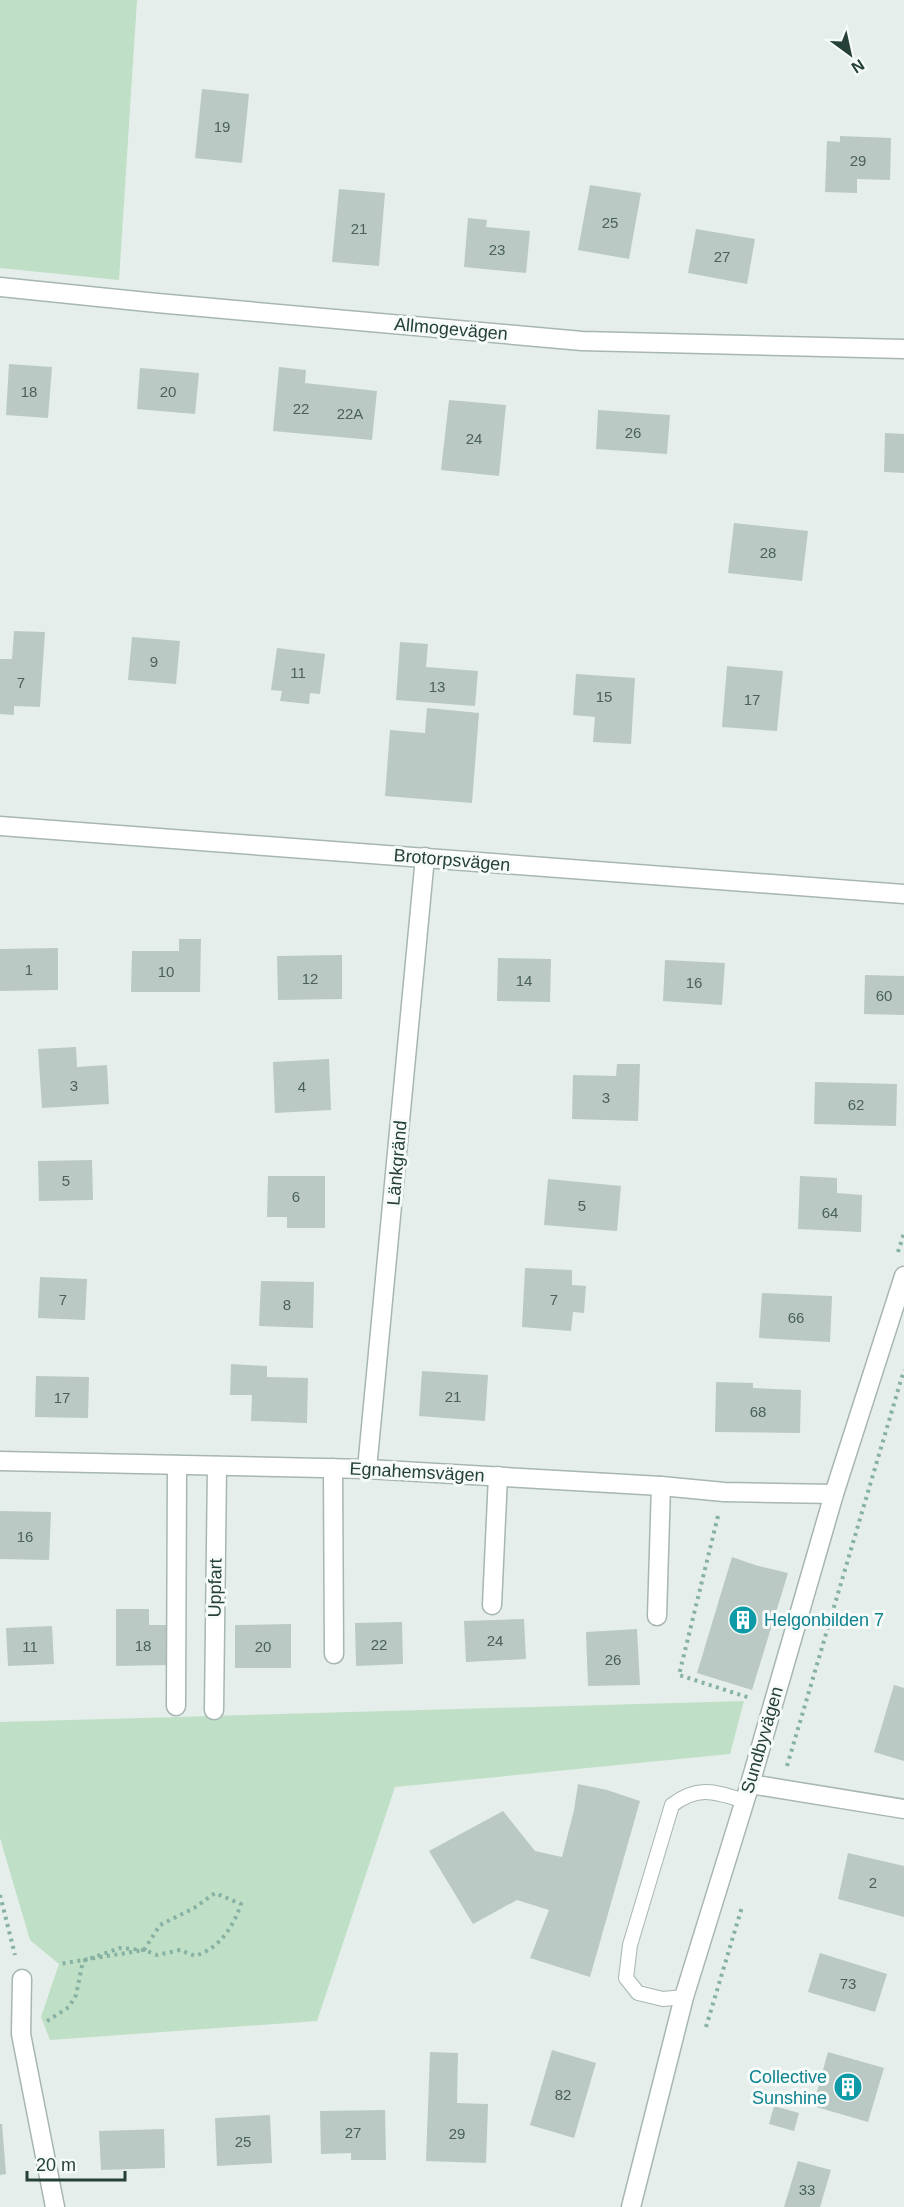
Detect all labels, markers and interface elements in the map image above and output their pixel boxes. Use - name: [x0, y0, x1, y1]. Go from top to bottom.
- north arrow: [820, 24, 880, 84]
- text: N: [848, 56, 867, 76]
- house number: 19: [214, 118, 230, 135]
- house number: 29: [850, 152, 866, 169]
- house number: 25: [602, 214, 618, 231]
- house number: 21: [351, 220, 367, 237]
- house number: 23: [489, 241, 505, 258]
- house number: 27: [714, 248, 730, 265]
- street label: Allmogevägen: [393, 314, 509, 344]
- house number: 18: [21, 383, 37, 400]
- house number: 20: [160, 383, 176, 400]
- house number: 22: [293, 400, 309, 417]
- house number: 22A: [337, 405, 363, 422]
- house number: 26: [625, 424, 641, 441]
- house number: 24: [466, 430, 482, 447]
- house number: 28: [760, 544, 776, 561]
- house number: 9: [150, 653, 158, 670]
- house number: 11: [290, 664, 306, 681]
- house number: 7: [17, 674, 25, 691]
- house number: 13: [429, 678, 445, 695]
- house number: 15: [596, 688, 612, 705]
- house number: 17: [744, 691, 760, 708]
- street label: Brotorpsvägen: [393, 845, 511, 875]
- house number: 1: [25, 961, 33, 978]
- house number: 10: [158, 963, 174, 980]
- house number: 12: [302, 970, 318, 987]
- house number: 14: [516, 972, 532, 989]
- house number: 16: [686, 974, 702, 991]
- house number: 60: [876, 987, 892, 1004]
- house number: 3: [70, 1077, 78, 1094]
- house number: 4: [298, 1078, 306, 1095]
- house number: 3: [602, 1089, 610, 1106]
- house number: 62: [848, 1096, 864, 1113]
- street label: Länkgränd: [383, 1120, 411, 1206]
- house number: 5: [62, 1172, 70, 1189]
- house number: 6: [292, 1188, 300, 1205]
- house number: 5: [578, 1197, 586, 1214]
- house number: 64: [822, 1204, 838, 1221]
- house number: 7: [59, 1291, 67, 1308]
- house number: 7: [550, 1291, 558, 1308]
- house number: 8: [283, 1296, 291, 1313]
- house number: 66: [788, 1309, 804, 1326]
- house number: 21: [445, 1388, 461, 1405]
- house number: 17: [54, 1389, 70, 1406]
- house number: 68: [750, 1403, 766, 1420]
- street label: Egnahemsvägen: [349, 1458, 485, 1486]
- house number: 16: [17, 1528, 33, 1545]
- street label: Uppfart: [204, 1558, 226, 1618]
- building icon: Helgonbilden 7: [727, 1604, 759, 1636]
- place label: Helgonbilden 7: [764, 1610, 884, 1630]
- house number: 24: [487, 1632, 503, 1649]
- house number: 22: [371, 1636, 387, 1653]
- house number: 18: [135, 1637, 151, 1654]
- house number: 11: [22, 1638, 38, 1655]
- house number: 20: [255, 1638, 271, 1655]
- house number: 26: [605, 1651, 621, 1668]
- street label: Sundbyvägen: [737, 1684, 787, 1796]
- house number: 2: [869, 1874, 877, 1891]
- house number: 73: [840, 1975, 856, 1992]
- place label: Collective Sunshine: [749, 2067, 827, 2108]
- building icon: Collective Sunshine: [832, 2071, 864, 2103]
- house number: 82: [555, 2086, 571, 2103]
- house number: 27: [345, 2124, 361, 2141]
- house number: 29: [449, 2125, 465, 2142]
- house number: 25: [235, 2133, 251, 2150]
- scale bar: [27, 2144, 124, 2182]
- text: 20 m: [36, 2155, 76, 2175]
- house number: 33: [799, 2181, 815, 2198]

